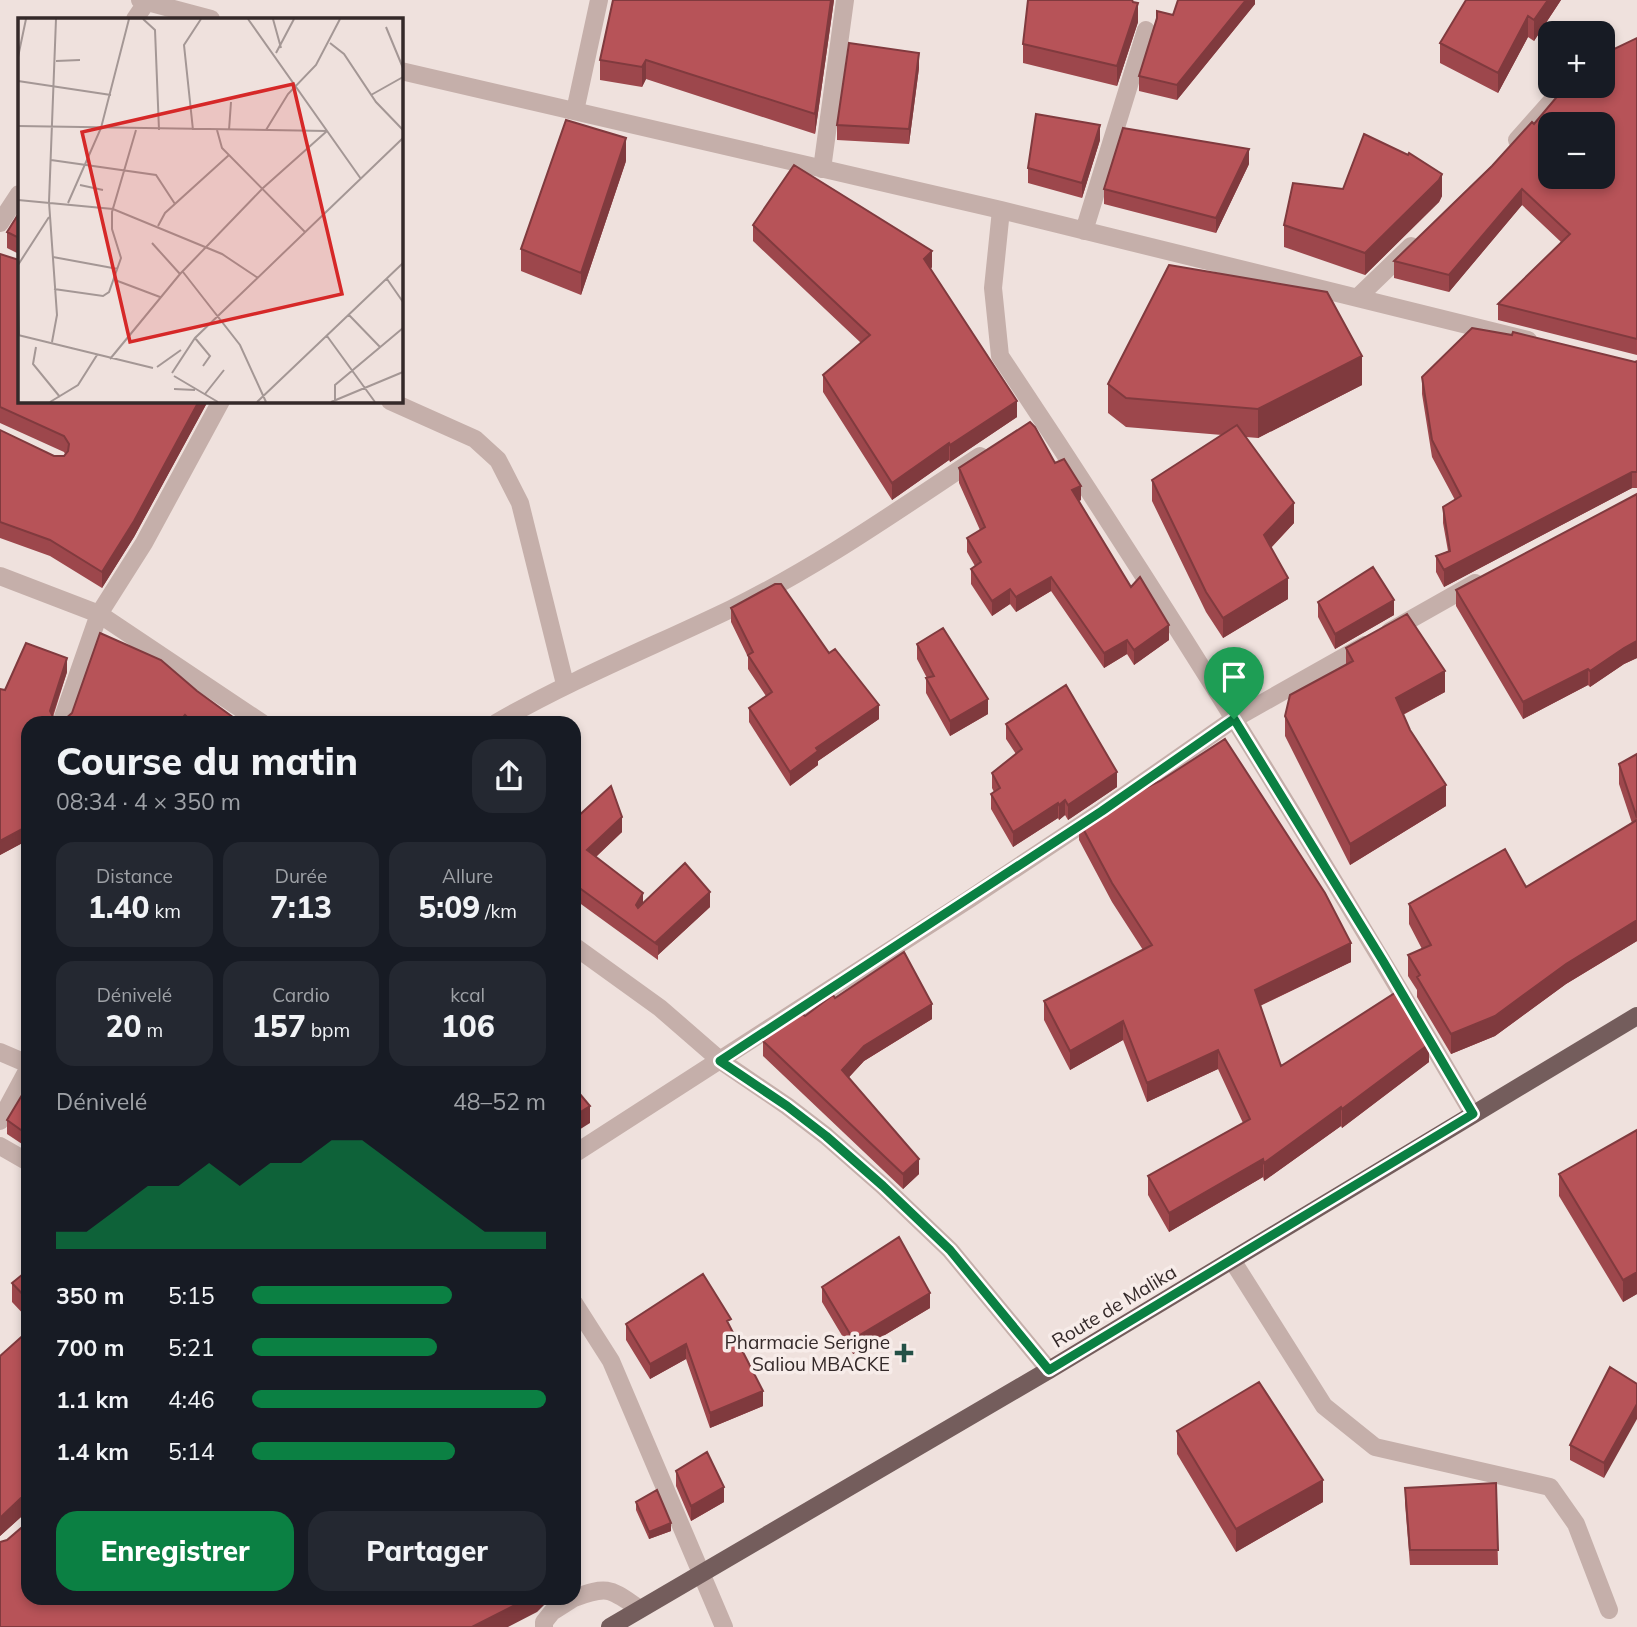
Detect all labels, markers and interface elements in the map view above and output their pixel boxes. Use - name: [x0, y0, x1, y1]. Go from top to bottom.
- inset map: [18, 18, 402, 402]
- map controls: [1538, 21, 1615, 189]
- button: +: [1538, 21, 1615, 98]
- button: −: [1538, 112, 1615, 189]
- pin: [1204, 647, 1264, 719]
- icon: arrive: [1215, 658, 1253, 696]
- text: Course du matin: [56, 737, 358, 785]
- button: share: [472, 739, 546, 813]
- text: 08:34 · 4 × 350 m: [56, 787, 241, 816]
- text: Distance: [96, 864, 173, 888]
- text: Durée: [275, 864, 327, 888]
- text: Allure: [442, 864, 493, 888]
- text: 1.40: [88, 888, 150, 926]
- text: 7:13: [270, 888, 332, 926]
- text: 5:09: [418, 888, 480, 926]
- text: km: [150, 899, 181, 923]
- text: /km: [480, 899, 517, 923]
- text: Dénivelé: [97, 983, 172, 1007]
- text: Cardio: [272, 983, 330, 1007]
- text: kcal: [450, 983, 485, 1007]
- text: 20: [106, 1007, 142, 1045]
- text: 157: [252, 1007, 306, 1045]
- text: 106: [441, 1007, 495, 1045]
- text: m: [142, 1018, 163, 1042]
- text: bpm: [306, 1018, 350, 1042]
- text: Dénivelé: [56, 1087, 147, 1116]
- text: 48–52 m: [453, 1087, 546, 1116]
- street label: Route de Malika: [1047, 1259, 1181, 1353]
- text: 350 m: [56, 1281, 124, 1310]
- text: 5:15: [168, 1281, 215, 1310]
- place label: Pharmacie Serigne Saliou MBACKE: [724, 1330, 890, 1376]
- text: 700 m: [56, 1333, 124, 1362]
- text: 5:21: [168, 1333, 215, 1362]
- marker: Pharmacie Serigne Saliou MBACKE: [896, 1345, 912, 1361]
- text: 1.1 km: [56, 1385, 129, 1414]
- text: 4:46: [168, 1385, 215, 1414]
- text: 1.4 km: [56, 1437, 129, 1466]
- text: 5:14: [168, 1437, 215, 1466]
- button: Enregistrer: [56, 1511, 294, 1591]
- button: Partager: [308, 1511, 546, 1591]

